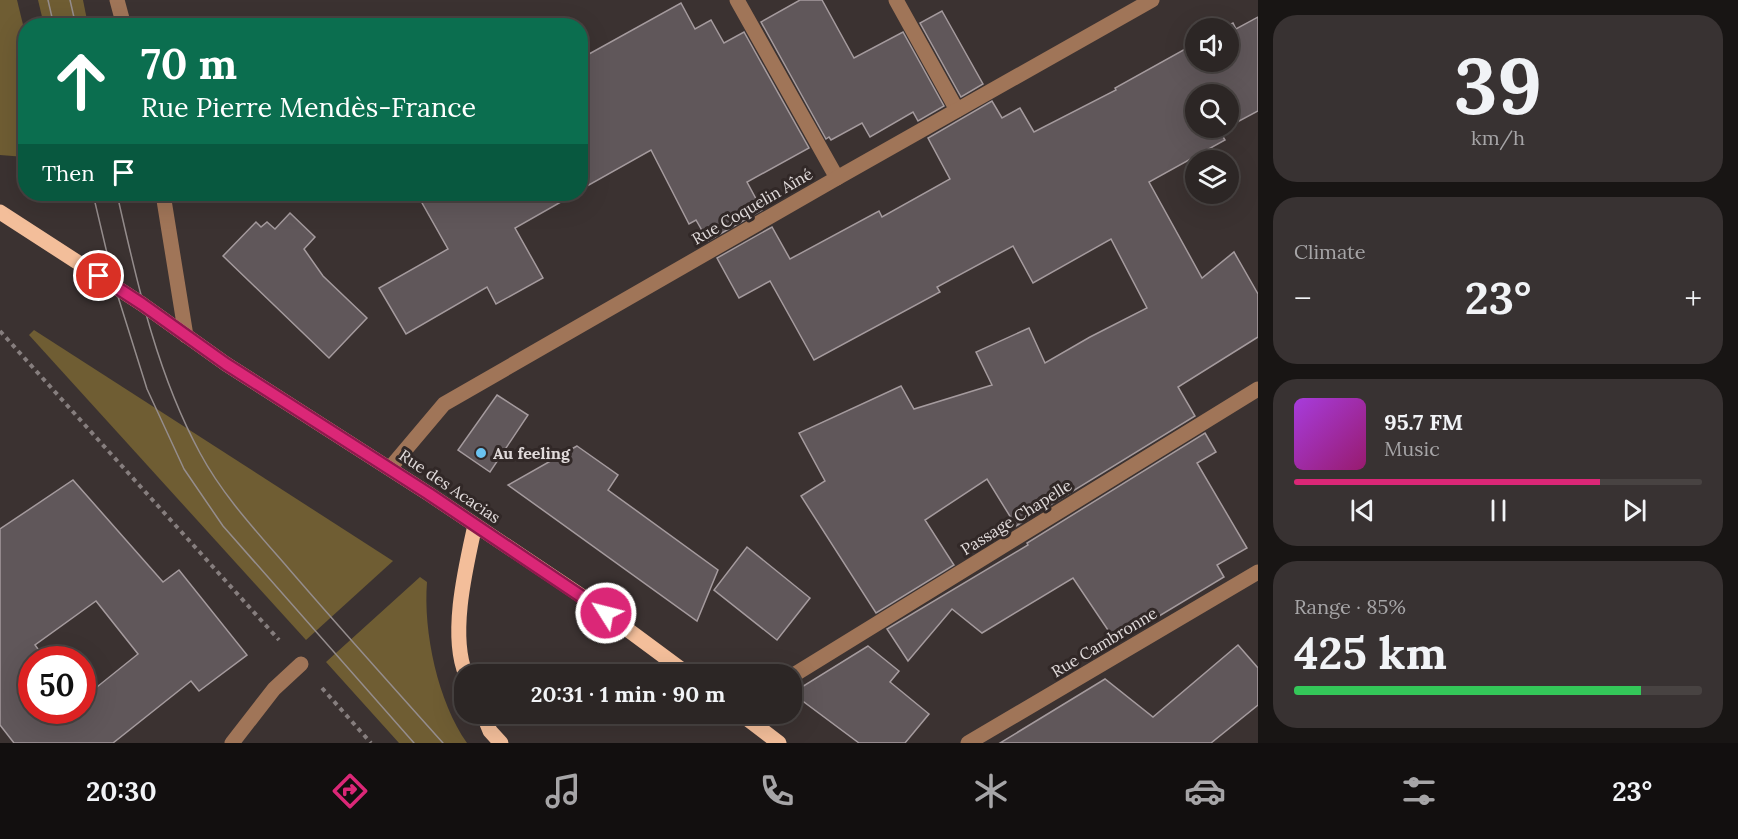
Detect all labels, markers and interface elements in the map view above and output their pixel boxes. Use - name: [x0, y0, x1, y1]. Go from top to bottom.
- map controls: [1185, 18, 1239, 204]
- button: sound: [1185, 18, 1239, 72]
- text: 39: [1454, 36, 1542, 135]
- text: 70 m: [141, 37, 237, 91]
- icon: ahead: [42, 42, 120, 120]
- button: search: [1185, 84, 1239, 138]
- text: Rue Pierre Mendès-France: [141, 90, 476, 124]
- text: km/h: [1471, 125, 1525, 150]
- button: layers: [1185, 150, 1239, 204]
- icon: arrive: [107, 156, 140, 189]
- text: Then: [42, 159, 95, 187]
- street label: Rue Coquelin Aîné: [688, 163, 816, 249]
- text: Climate: [1294, 239, 1366, 264]
- pin: [73, 250, 124, 301]
- icon: arrive: [82, 259, 115, 292]
- text: 23°: [1465, 269, 1531, 326]
- text: −: [1294, 277, 1312, 319]
- text: +: [1684, 277, 1702, 319]
- text: 95.7 FM: [1384, 408, 1463, 436]
- text: Music: [1384, 436, 1440, 461]
- place label: Au feeling: [493, 443, 571, 463]
- street label: Rue des Acacias: [396, 445, 504, 527]
- marker: Au feeling: [474, 446, 488, 460]
- street label: Passage Chapelle: [957, 475, 1076, 559]
- icon: previous: [1346, 494, 1379, 527]
- icon: pause: [1482, 494, 1515, 527]
- icon: next: [1618, 494, 1651, 527]
- position arrow: [574, 581, 638, 645]
- text: Range · 85%: [1294, 594, 1406, 619]
- street label: Rue Cambronne: [1047, 602, 1161, 681]
- text: 425 km: [1294, 624, 1447, 681]
- speed limit sign: 50: [18, 646, 96, 724]
- text: 20:31 · 1 min · 90 m: [531, 680, 725, 708]
- icon: directions: [329, 770, 371, 812]
- icon: music: [542, 770, 584, 812]
- icon: phone: [756, 770, 798, 812]
- icon: climate: [970, 770, 1012, 812]
- icon: car: [1184, 770, 1226, 812]
- icon: filters: [1398, 770, 1440, 812]
- text: 20:30: [86, 774, 157, 808]
- text: 23°: [1612, 774, 1652, 808]

